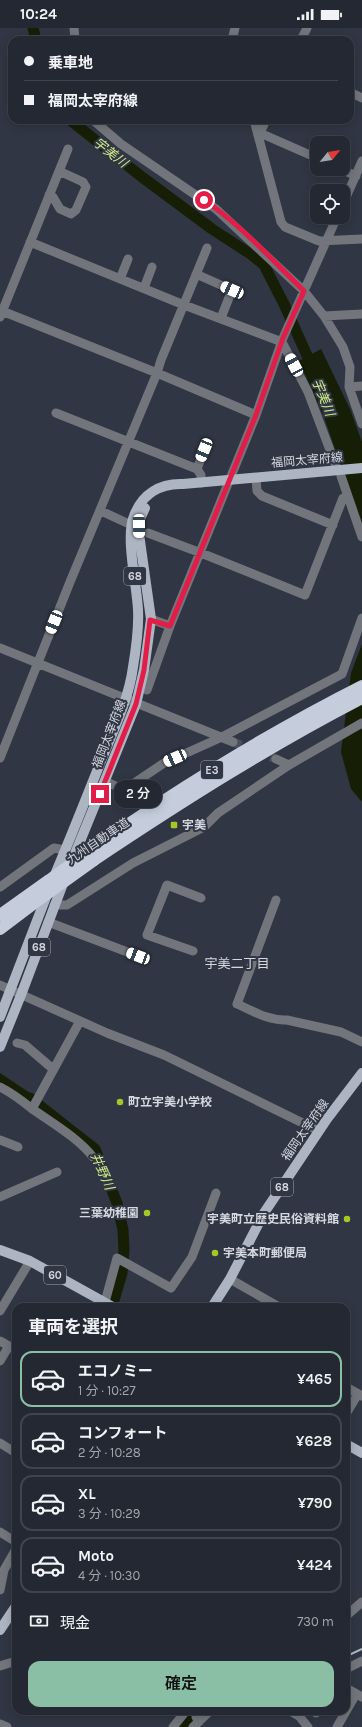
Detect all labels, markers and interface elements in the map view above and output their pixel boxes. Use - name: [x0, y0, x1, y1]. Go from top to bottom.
- text: 10:24: [20, 5, 57, 23]
- text: 乗車地: [48, 54, 93, 72]
- text: 福岡太宰府線: [48, 92, 138, 110]
- water label: 宇美川: [91, 134, 132, 172]
- north arrow: [310, 136, 350, 176]
- map controls: [310, 136, 350, 224]
- button: locate: [310, 184, 350, 224]
- route start: [195, 191, 213, 209]
- car: [219, 280, 245, 300]
- car: [283, 352, 305, 378]
- water label: 宇美川: [309, 376, 339, 420]
- car: [194, 437, 214, 463]
- street label: 福岡太宰府線: [271, 450, 343, 470]
- car: [133, 514, 145, 538]
- road number: 68: [124, 567, 146, 585]
- car: [44, 609, 64, 635]
- street label: 福岡太宰府線: [90, 698, 128, 770]
- car: [162, 748, 188, 768]
- road number: E3: [201, 761, 223, 779]
- callout: 2 分: [114, 780, 162, 808]
- route end: [91, 785, 109, 803]
- text: 2 分: [126, 786, 150, 801]
- street label: 九州自動車道: [64, 815, 132, 867]
- place label: 宇美: [182, 818, 206, 832]
- marker: 宇美: [169, 820, 179, 830]
- road number: 68: [28, 938, 50, 956]
- car: [125, 946, 151, 966]
- district label: 宇美二丁目: [204, 956, 270, 971]
- place label: 町立宇美小学校: [128, 1095, 212, 1109]
- street label: 福岡太宰府線: [279, 1096, 331, 1164]
- marker: 町立宇美小学校: [115, 1097, 125, 1107]
- water label: 井野川: [88, 1150, 118, 1194]
- road number: 68: [271, 1178, 293, 1196]
- place label: 三葉幼稚園: [79, 1206, 139, 1220]
- marker: 三葉幼稚園: [142, 1208, 152, 1218]
- place label: 宇美町立歴史民俗資料館: [207, 1212, 339, 1226]
- marker: 宇美町立歴史民俗資料館: [342, 1214, 352, 1224]
- place label: 宇美本町郵便局: [223, 1246, 307, 1260]
- marker: 宇美本町郵便局: [210, 1248, 220, 1258]
- road number: 60: [44, 1266, 66, 1284]
- text: 車両を選択: [28, 1316, 118, 1338]
- icon: car: [30, 1361, 66, 1397]
- text: エコノミー: [78, 1362, 153, 1380]
- text: ¥465: [297, 1370, 332, 1388]
- text: 1 分 · 10:27: [78, 1383, 136, 1398]
- icon: car: [30, 1423, 66, 1459]
- text: コンフォート: [78, 1424, 168, 1442]
- text: ¥628: [296, 1432, 332, 1450]
- text: 2 分 · 10:28: [78, 1445, 141, 1460]
- icon: car: [30, 1485, 66, 1521]
- text: XL: [78, 1485, 96, 1503]
- text: ¥790: [298, 1494, 332, 1512]
- text: 3 分 · 10:29: [78, 1506, 140, 1521]
- icon: car: [30, 1547, 66, 1583]
- text: Moto: [78, 1547, 114, 1565]
- text: ¥424: [297, 1556, 332, 1574]
- text: 4 分 · 10:30: [78, 1568, 140, 1583]
- icon: cash: [28, 1610, 50, 1632]
- text: 現金: [60, 1614, 90, 1632]
- text: 730 m: [297, 1614, 334, 1629]
- button: 確定: [28, 1661, 334, 1707]

